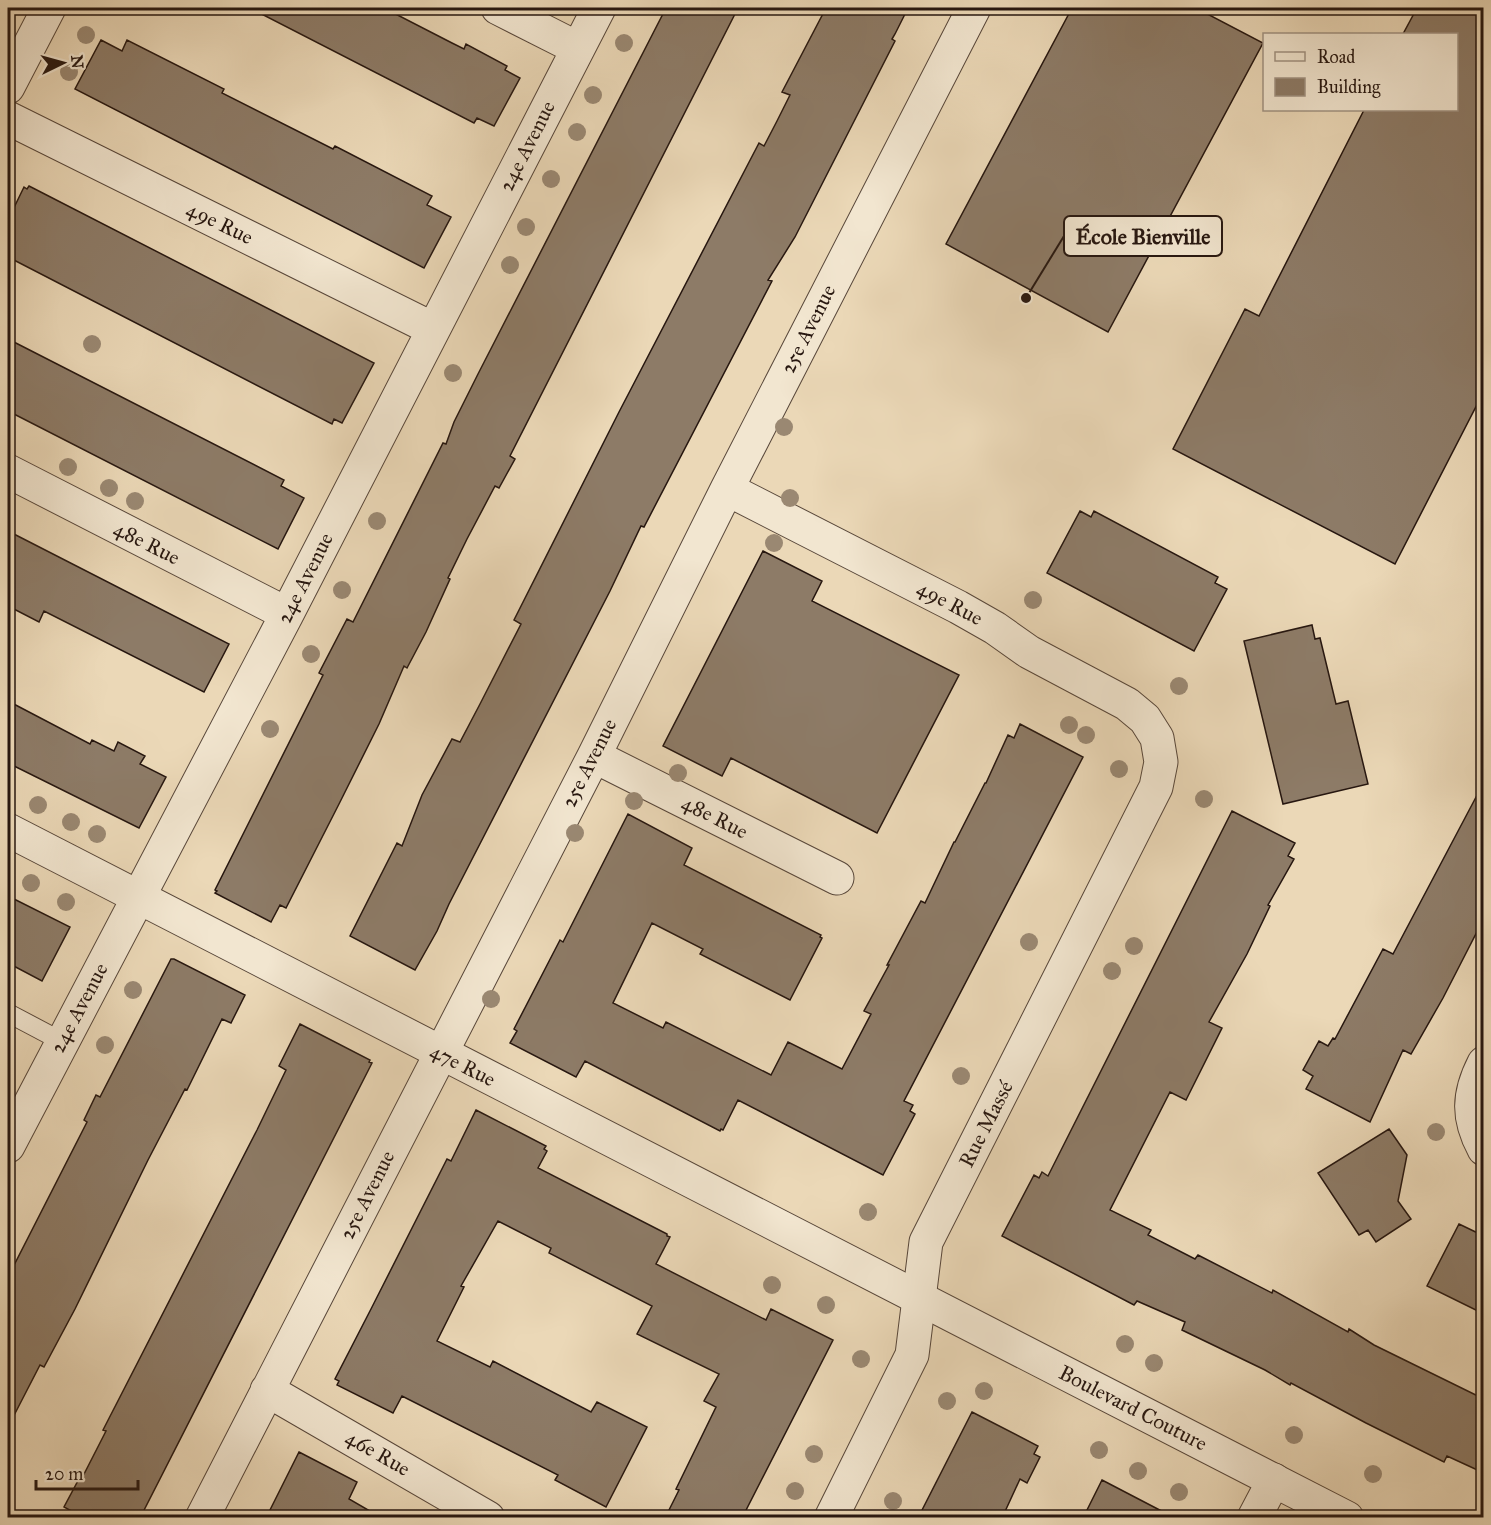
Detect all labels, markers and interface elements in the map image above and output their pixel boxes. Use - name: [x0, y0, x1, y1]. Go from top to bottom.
- north arrow: [33, 33, 93, 93]
- legend: [1263, 33, 1458, 111]
- text: Road: [1317, 46, 1355, 68]
- text: N: [67, 54, 88, 70]
- text: Building: [1317, 76, 1381, 99]
- street label: 24e Avenue: [493, 96, 561, 196]
- street label: 49e Rue: [182, 196, 258, 250]
- callout: École Bienville: [1064, 216, 1222, 256]
- text: École Bienville: [1076, 223, 1210, 250]
- street label: 25e Avenue: [775, 280, 842, 378]
- street label: 48e Rue: [110, 515, 185, 571]
- street label: 24e Avenue: [271, 528, 339, 628]
- street label: 49e Rue: [913, 575, 988, 631]
- street label: 25e Avenue: [556, 714, 623, 812]
- street label: 48e Rue: [678, 789, 753, 845]
- street label: 24e Avenue: [44, 958, 114, 1058]
- street label: 47e Rue: [426, 1038, 500, 1093]
- street label: Rue Massé: [953, 1076, 1019, 1172]
- street label: 25e Avenue: [334, 1146, 401, 1244]
- street label: Boulevard Couture: [1054, 1359, 1212, 1457]
- street label: 46e Rue: [341, 1424, 415, 1482]
- scale bar: [36, 1453, 138, 1491]
- text: 20 m: [45, 1463, 83, 1485]

